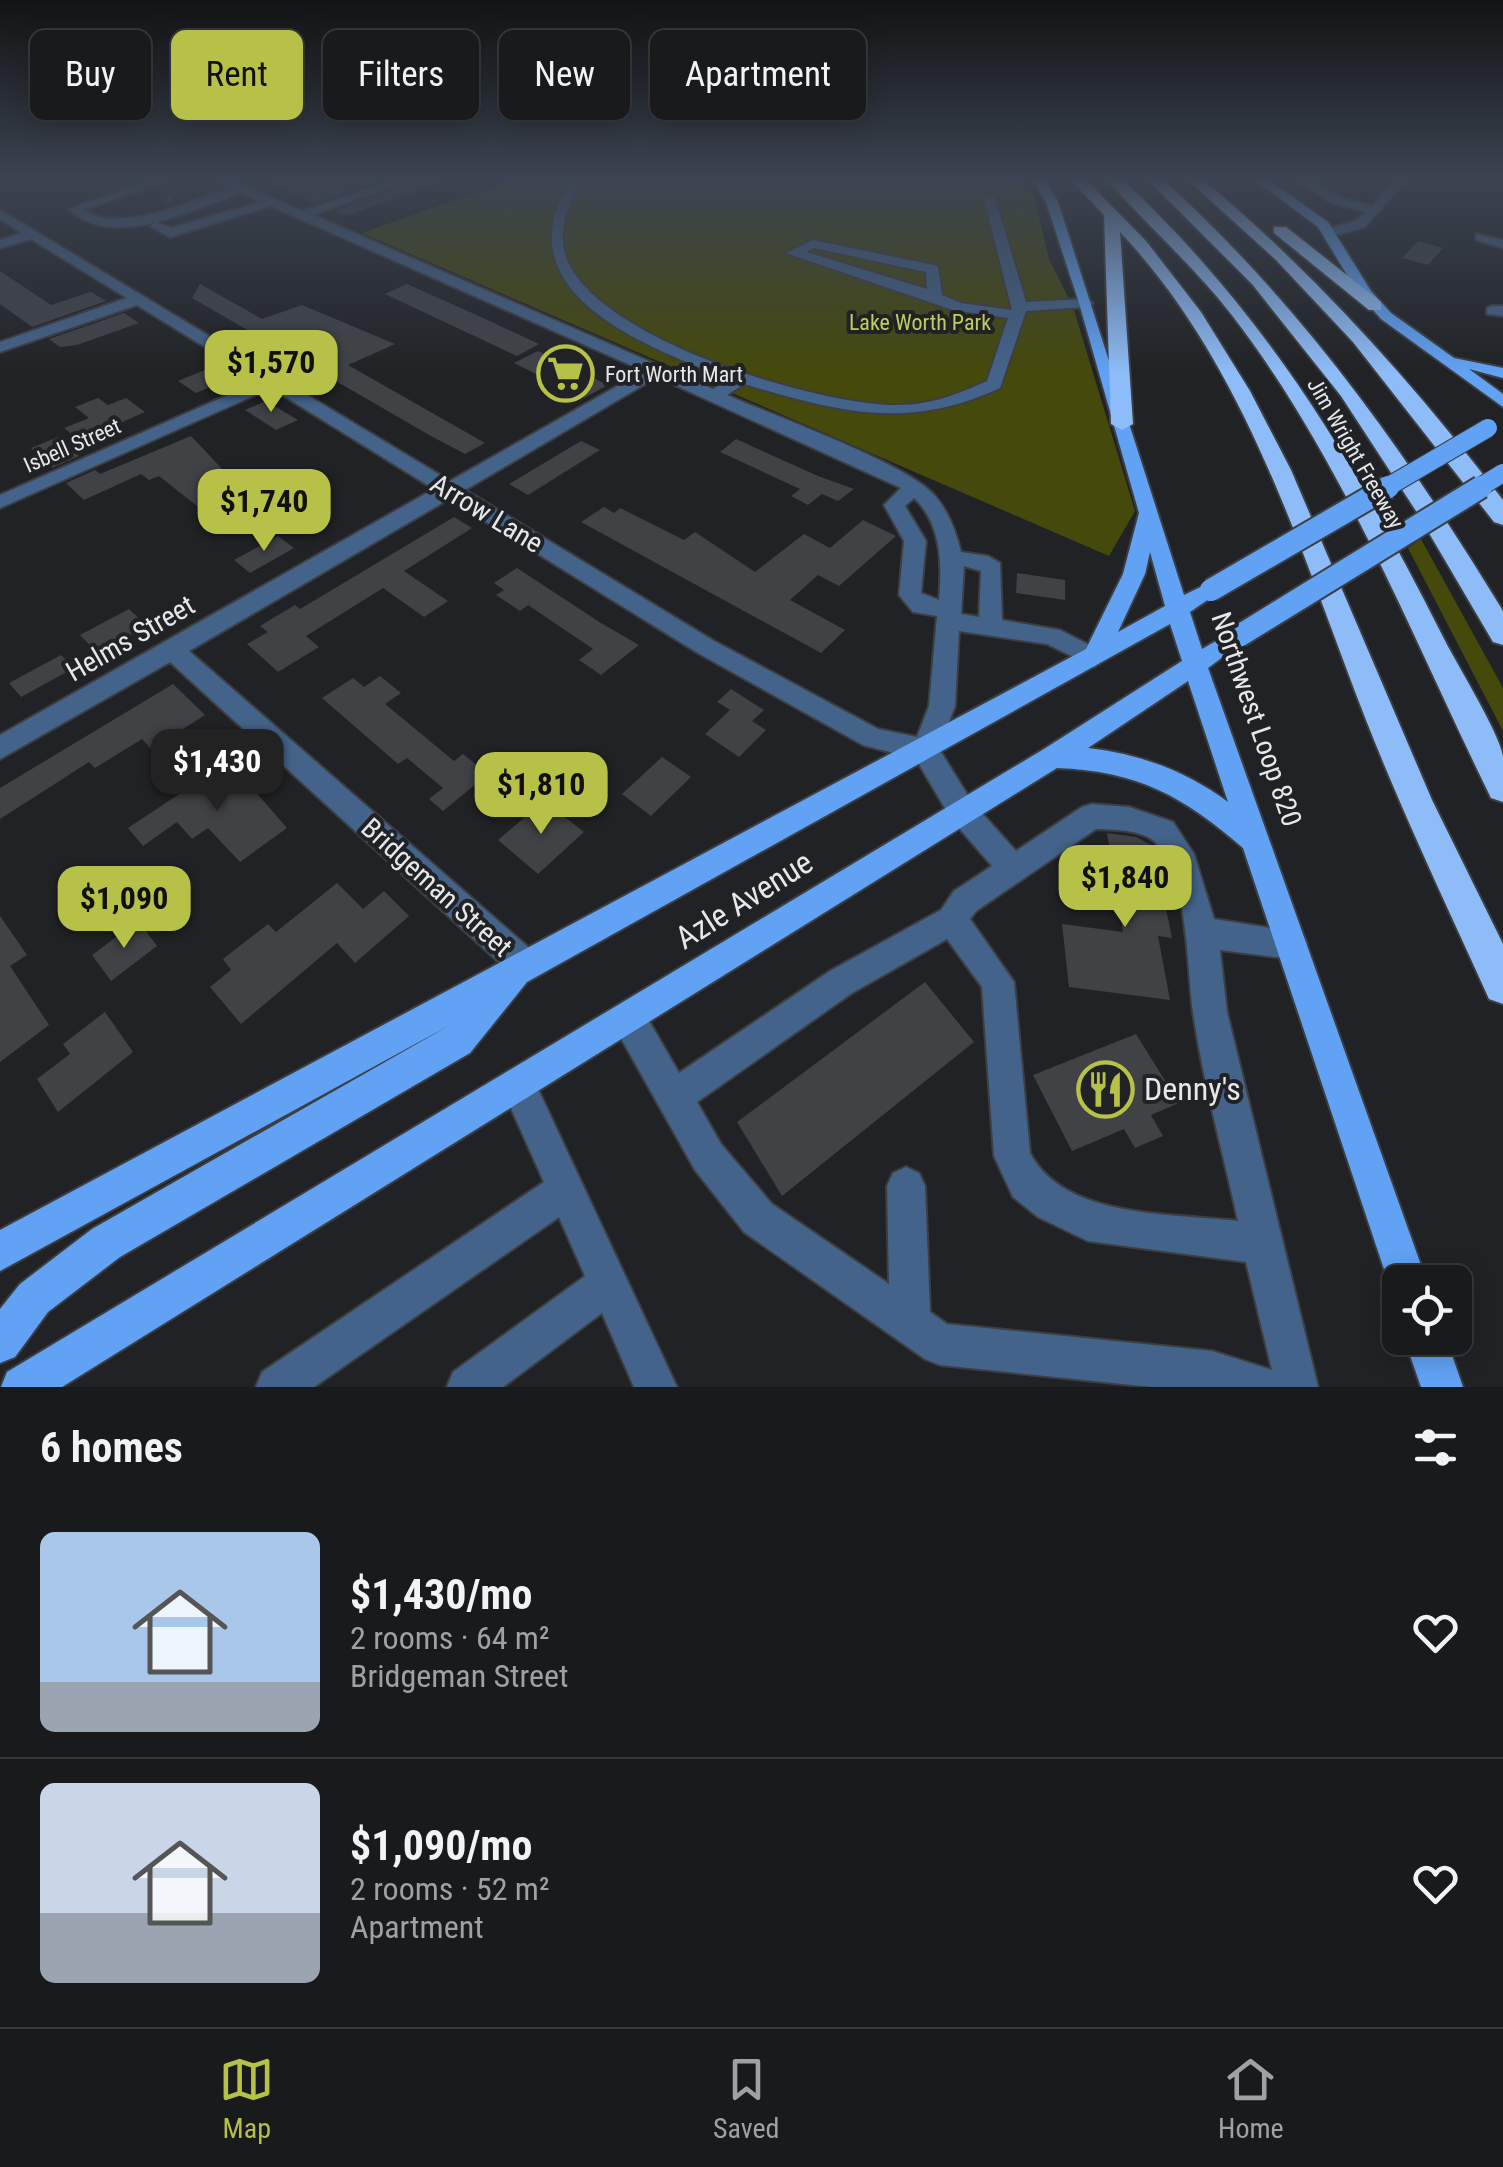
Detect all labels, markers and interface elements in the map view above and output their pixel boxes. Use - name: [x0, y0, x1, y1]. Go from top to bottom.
- chip: Buy: [30, 30, 151, 120]
- chip: Rent: [171, 30, 303, 120]
- chip: Filters: [323, 30, 479, 120]
- chip: New: [499, 30, 630, 120]
- chip: Apartment: [650, 30, 866, 120]
- park label: Lake Worth Park: [849, 310, 991, 335]
- pin: $1,570: [190, 330, 352, 415]
- text: $1,570: [227, 343, 315, 381]
- supermarket icon: Fort Worth Mart: [536, 344, 596, 404]
- place label: Fort Worth Mart: [605, 362, 743, 387]
- street label: Jim Wright Freeway: [1302, 373, 1409, 533]
- street label: Isbell Street: [20, 413, 125, 478]
- street label: Arrow Lane: [425, 467, 549, 560]
- pin: $1,740: [183, 469, 345, 554]
- text: $1,740: [220, 482, 308, 520]
- street label: Helms Street: [60, 588, 200, 688]
- street label: Northwest Loop 820: [1204, 608, 1309, 831]
- pin: $1,430: [136, 729, 298, 814]
- text: $1,430: [173, 742, 261, 780]
- pin: $1,810: [460, 752, 622, 837]
- text: $1,810: [497, 765, 585, 803]
- street label: Bridgeman Street: [355, 811, 519, 964]
- street label: Azle Avenue: [668, 843, 820, 957]
- pin: $1,840: [1044, 845, 1206, 930]
- text: $1,840: [1081, 858, 1169, 896]
- pin: $1,090: [43, 866, 205, 951]
- text: $1,090: [80, 879, 168, 917]
- restaurant icon: Denny's: [1075, 1059, 1135, 1119]
- place label: Denny's: [1144, 1070, 1241, 1108]
- map controls: [1382, 1265, 1472, 1355]
- button: locate: [1382, 1265, 1472, 1355]
- icon: filters: [1408, 1420, 1463, 1475]
- text: 6 homes: [40, 1423, 183, 1472]
- text: $1,430/mo: [350, 1570, 532, 1619]
- icon: home: [120, 1572, 240, 1692]
- icon: heart: [1408, 1605, 1463, 1660]
- text: 2 rooms · 64 m²: [350, 1619, 549, 1657]
- text: Bridgeman Street: [350, 1657, 568, 1695]
- text: $1,090/mo: [350, 1821, 532, 1870]
- icon: home: [120, 1823, 240, 1943]
- icon: heart: [1408, 1856, 1463, 1911]
- text: 2 rooms · 52 m²: [350, 1870, 549, 1908]
- text: Apartment: [350, 1908, 484, 1946]
- tab: Map: [219, 2052, 274, 2145]
- tab: Saved: [713, 2052, 779, 2145]
- tab: Home: [1218, 2052, 1284, 2145]

